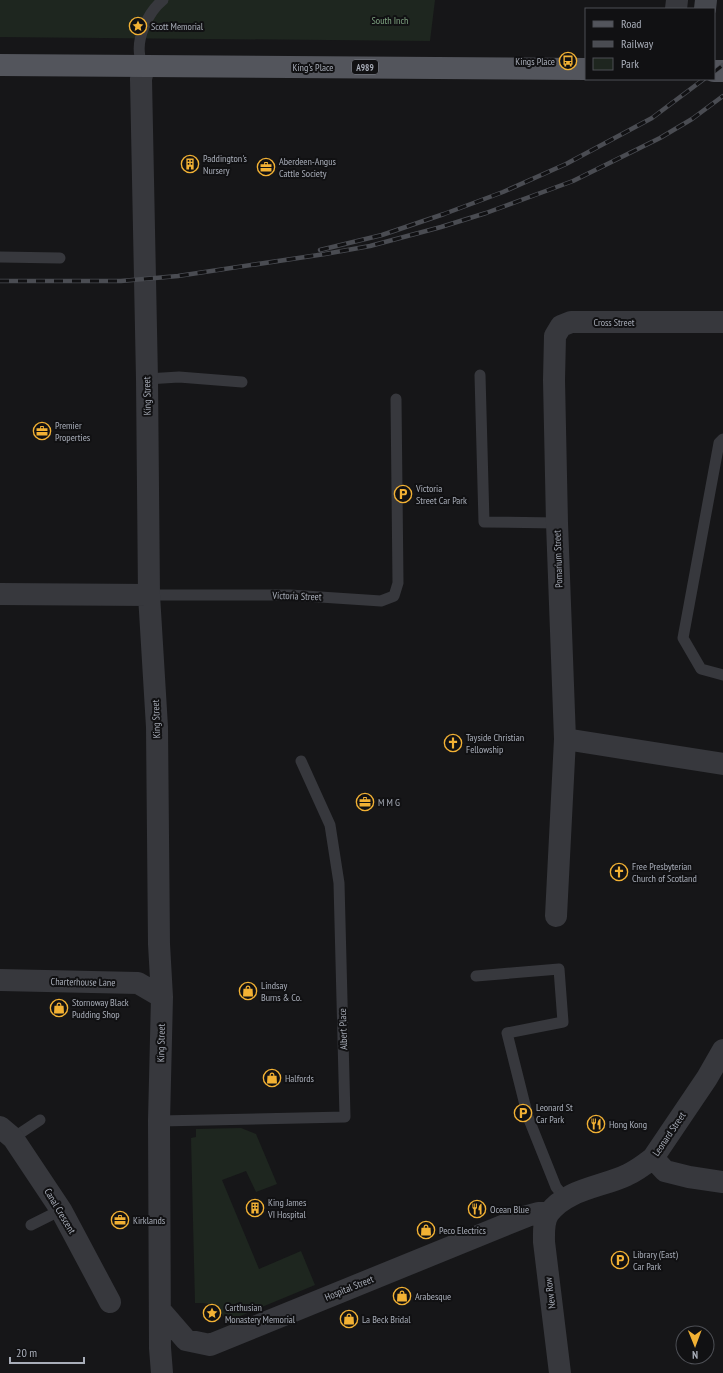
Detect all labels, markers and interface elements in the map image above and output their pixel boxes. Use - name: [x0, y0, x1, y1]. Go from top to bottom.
- legend: [585, 8, 715, 80]
- park label: South Inch: [372, 14, 408, 27]
- place icon: Scott Memorial: [128, 16, 148, 36]
- text: Road: [621, 16, 641, 31]
- place label: Scott Memorial: [151, 20, 204, 33]
- text: Railway: [621, 36, 654, 51]
- bus stop icon: Kings Place: [558, 51, 578, 71]
- place label: Kings Place: [515, 55, 555, 68]
- text: Park: [621, 56, 639, 71]
- road number: A989: [352, 60, 378, 74]
- street label: King's Place: [293, 61, 333, 74]
- place label: Paddington's Nursery: [203, 152, 247, 177]
- building icon: Paddington's Nursery: [180, 154, 200, 174]
- place label: Aberdeen-Angus Cattle Society: [279, 155, 336, 180]
- office icon: Aberdeen-Angus Cattle Society: [256, 157, 276, 177]
- street label: Cross Street: [593, 316, 635, 329]
- street label: King Street: [140, 376, 154, 415]
- place label: Premier Properties: [55, 419, 91, 444]
- office icon: Premier Properties: [32, 421, 52, 441]
- place label: Victoria Street Car Park: [415, 482, 467, 507]
- parking icon: Victoria Street Car Park: [393, 484, 413, 504]
- street label: Pomarium Street: [550, 530, 566, 588]
- street label: Victoria Street: [271, 589, 322, 603]
- street label: King Street: [149, 699, 163, 739]
- place label: Tayside Christian Fellowship: [466, 731, 524, 756]
- church icon: Tayside Christian Fellowship: [443, 733, 463, 753]
- office icon: M M G: [355, 792, 375, 812]
- place label: M M G: [378, 796, 400, 809]
- place label: Free Presbyterian Church of Scotland: [632, 860, 697, 885]
- church icon: Free Presbyterian Church of Scotland: [609, 862, 629, 882]
- street label: Charterhouse Lane: [51, 975, 115, 989]
- place label: Lindsay Burns & Co.: [261, 979, 302, 1004]
- shop icon: Lindsay Burns & Co.: [238, 981, 258, 1001]
- place label: Stornoway Black Pudding Shop: [72, 996, 129, 1021]
- shop icon: Stornoway Black Pudding Shop: [49, 998, 69, 1018]
- street label: Albert Place: [336, 1008, 350, 1050]
- street label: King Street: [154, 1023, 168, 1062]
- shop icon: Halfords: [262, 1068, 282, 1088]
- place label: Halfords: [285, 1072, 315, 1085]
- place label: Leonard St Car Park: [536, 1101, 573, 1126]
- parking icon: Leonard St Car Park: [513, 1103, 533, 1123]
- street label: Leonard Street: [650, 1109, 689, 1159]
- restaurant icon: Hong Kong: [586, 1114, 606, 1134]
- place label: Hong Kong: [609, 1118, 647, 1131]
- street label: Canal Crescent: [41, 1186, 79, 1236]
- place label: King James VI Hospital: [267, 1196, 307, 1221]
- building icon: King James VI Hospital: [245, 1198, 265, 1218]
- restaurant icon: Ocean Blue: [467, 1199, 487, 1219]
- place label: Ocean Blue: [490, 1203, 529, 1216]
- office icon: Kirklands: [110, 1210, 130, 1230]
- place label: Kirklands: [133, 1214, 166, 1227]
- shop icon: Peco Electrics: [416, 1220, 436, 1240]
- place label: Peco Electrics: [439, 1224, 487, 1237]
- place label: Library (East) Car Park: [633, 1248, 678, 1273]
- parking icon: Library (East) Car Park: [610, 1250, 630, 1270]
- street label: Hospital Street: [323, 1272, 376, 1304]
- street label: New Row: [542, 1276, 558, 1310]
- shop icon: Arabesque: [392, 1286, 412, 1306]
- place label: Arabesque: [415, 1290, 451, 1303]
- place label: Carthusian Monastery Memorial: [225, 1301, 296, 1326]
- place icon: Carthusian Monastery Memorial: [202, 1303, 222, 1323]
- shop icon: La Beck Bridal: [339, 1309, 359, 1329]
- place label: La Beck Bridal: [362, 1313, 411, 1326]
- north arrow: [675, 1325, 715, 1365]
- scale bar: [10, 1339, 84, 1365]
- text: 20 m: [16, 1345, 37, 1360]
- text: N: [692, 1348, 698, 1362]

